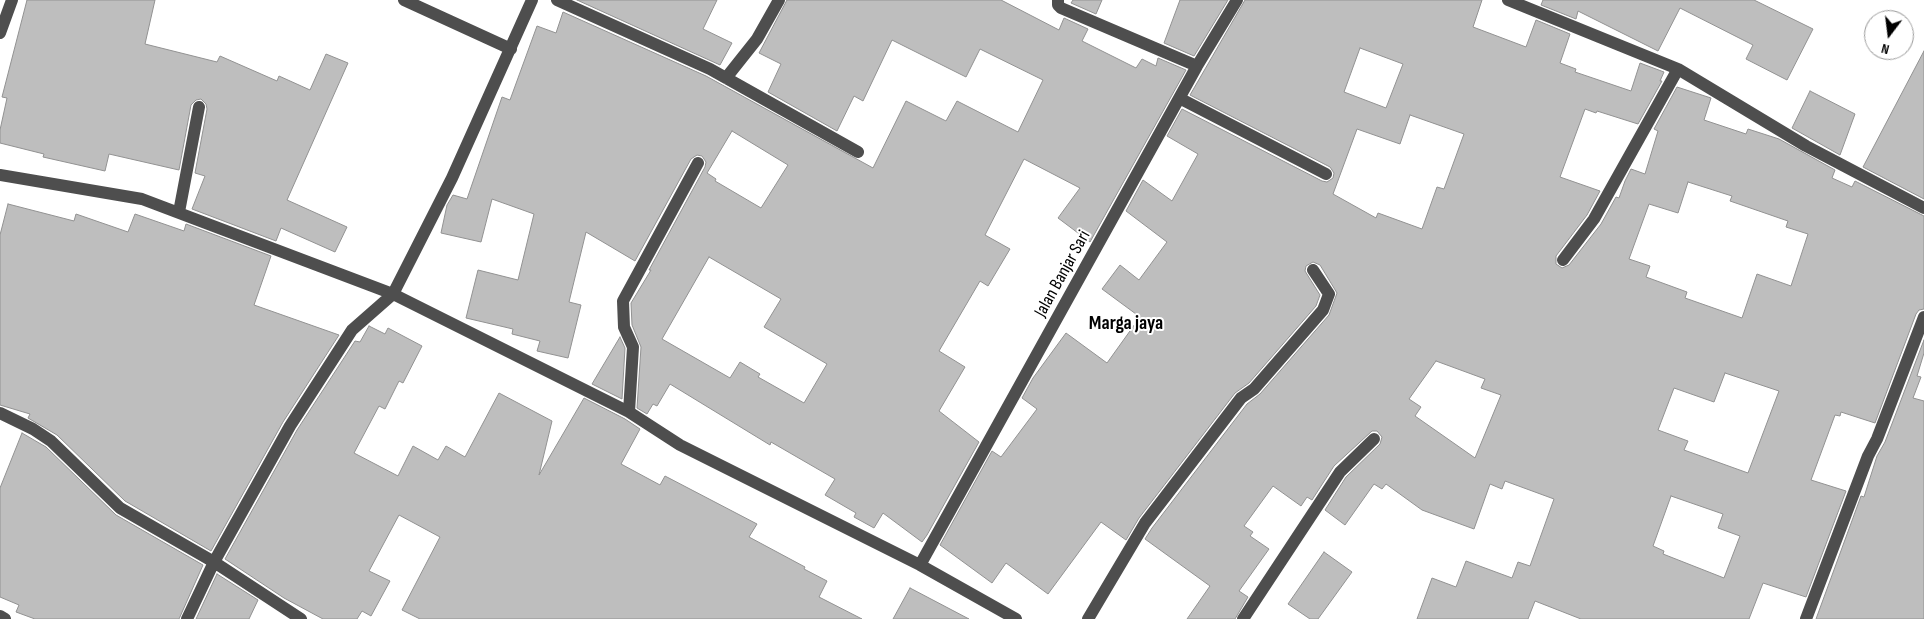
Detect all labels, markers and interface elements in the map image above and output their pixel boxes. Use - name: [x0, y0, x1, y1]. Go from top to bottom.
- north arrow: [1864, 10, 1914, 60]
- text: N: [1879, 40, 1891, 58]
- street label: Jalan Banjar Sari: [1030, 227, 1096, 321]
- district label: Marga jaya: [1089, 312, 1163, 336]

